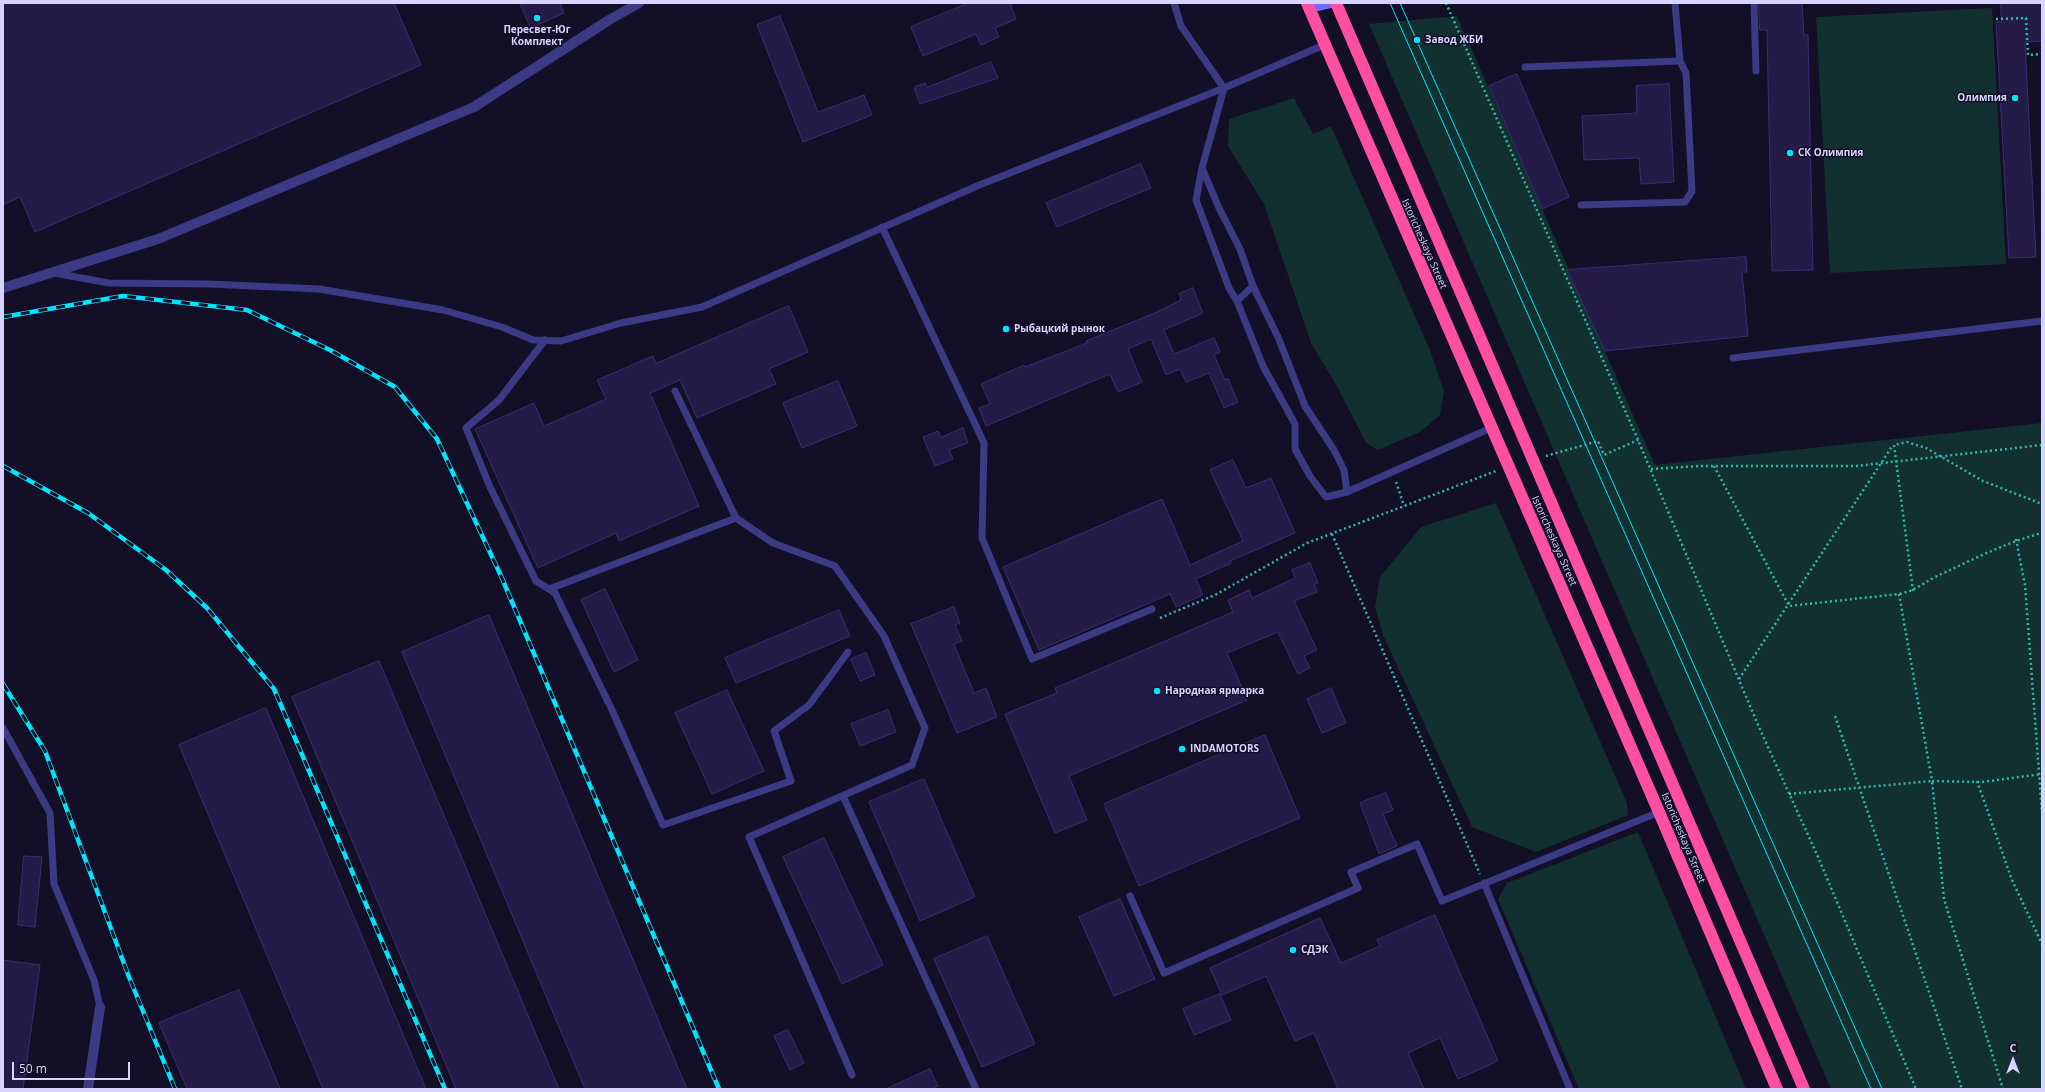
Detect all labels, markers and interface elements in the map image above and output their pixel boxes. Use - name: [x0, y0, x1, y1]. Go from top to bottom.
- marker: Пересвет-Юг Комплект: [532, 13, 542, 23]
- place label: Пересвет-Юг Комплект: [503, 24, 571, 48]
- place label: Завод ЖБИ: [1425, 34, 1483, 46]
- marker: Завод ЖБИ: [1412, 35, 1422, 45]
- place label: Олимпия: [1957, 92, 2007, 104]
- marker: Олимпия: [2010, 93, 2020, 103]
- place label: СК Олимпия: [1798, 147, 1863, 159]
- marker: СК Олимпия: [1785, 148, 1795, 158]
- street label: Istoricheskaya Street: [1399, 197, 1449, 291]
- place label: Рыбацкий рынок: [1014, 323, 1105, 335]
- marker: Рыбацкий рынок: [1001, 324, 1011, 334]
- street label: Istoricheskaya Street: [1529, 494, 1579, 588]
- place label: Народная ярмарка: [1165, 685, 1264, 697]
- marker: Народная ярмарка: [1152, 686, 1162, 696]
- place label: INDAMOTORS: [1190, 743, 1259, 755]
- marker: INDAMOTORS: [1177, 744, 1187, 754]
- street label: Istoricheskaya Street: [1659, 791, 1707, 885]
- place label: СДЭК: [1301, 944, 1328, 956]
- marker: СДЭК: [1288, 945, 1298, 955]
- north arrow: [1993, 1040, 2033, 1080]
- text: С: [2009, 1040, 2017, 1055]
- scale bar: [14, 1054, 132, 1080]
- text: 50 m: [19, 1060, 47, 1077]

